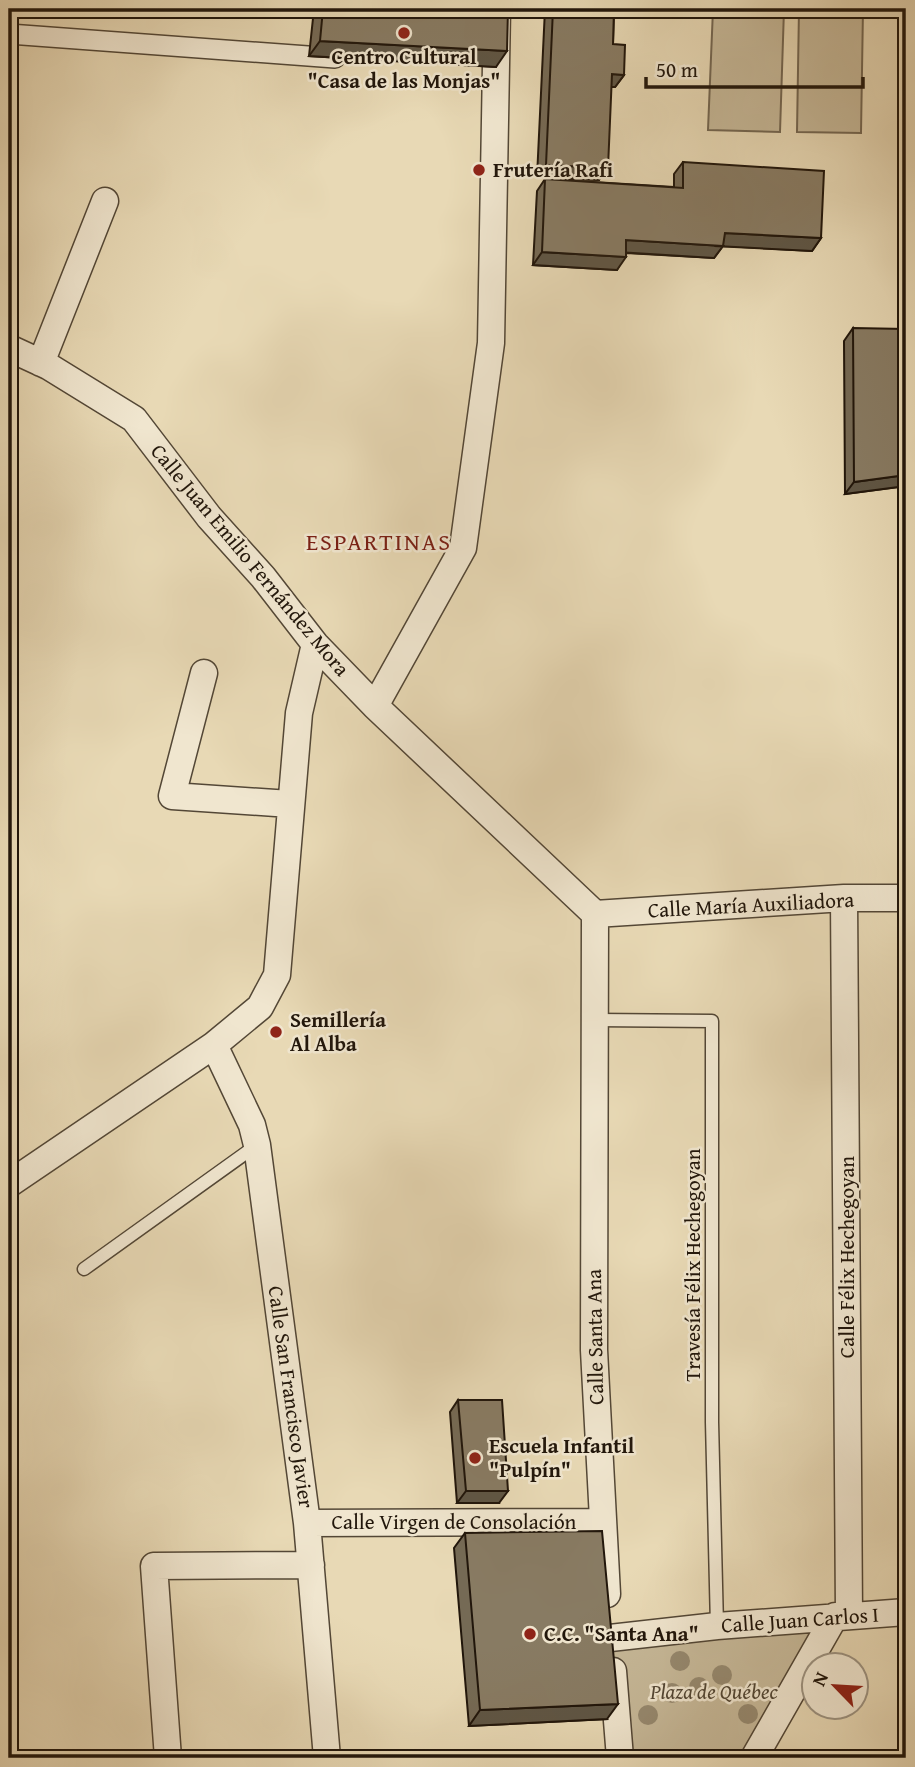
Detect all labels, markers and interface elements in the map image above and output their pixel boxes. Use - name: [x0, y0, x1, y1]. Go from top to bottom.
- marker: Centro Cultural "Casa de las Monjas": [396, 25, 412, 41]
- place label: Centro Cultural "Casa de las Monjas": [308, 41, 500, 96]
- scale bar: [646, 46, 862, 90]
- text: 50 m: [656, 54, 698, 85]
- place label: Frutería Rafi: [493, 154, 613, 185]
- marker: Frutería Rafi: [471, 162, 487, 178]
- street label: Calle Juan Emilio Fernández Mora: [144, 437, 357, 683]
- district label: ESPARTINAS: [306, 524, 452, 559]
- street label: Calle María Auxiliadora: [647, 884, 855, 925]
- place label: Semillería Al Alba: [290, 1004, 386, 1059]
- marker: Semillería Al Alba: [268, 1024, 284, 1040]
- street label: Travesía Félix Hechegoyan: [677, 1148, 708, 1382]
- street label: Calle Félix Hechegoyan: [831, 1156, 862, 1358]
- street label: Calle Santa Ana: [578, 1269, 611, 1405]
- street label: Calle San Francisco Javier: [261, 1284, 322, 1510]
- place label: Escuela Infantil "Pulpín": [489, 1430, 635, 1485]
- marker: Escuela Infantil "Pulpín": [467, 1450, 483, 1466]
- street label: Calle Virgen de Consolación: [332, 1506, 577, 1537]
- street label: Calle Juan Carlos I: [720, 1599, 880, 1640]
- place label: C.C. "Santa Ana": [544, 1618, 699, 1649]
- marker: C.C. "Santa Ana": [522, 1626, 538, 1642]
- north arrow: [800, 1652, 870, 1722]
- text: N: [804, 1667, 835, 1690]
- park label: Plaza de Québec: [649, 1676, 778, 1707]

